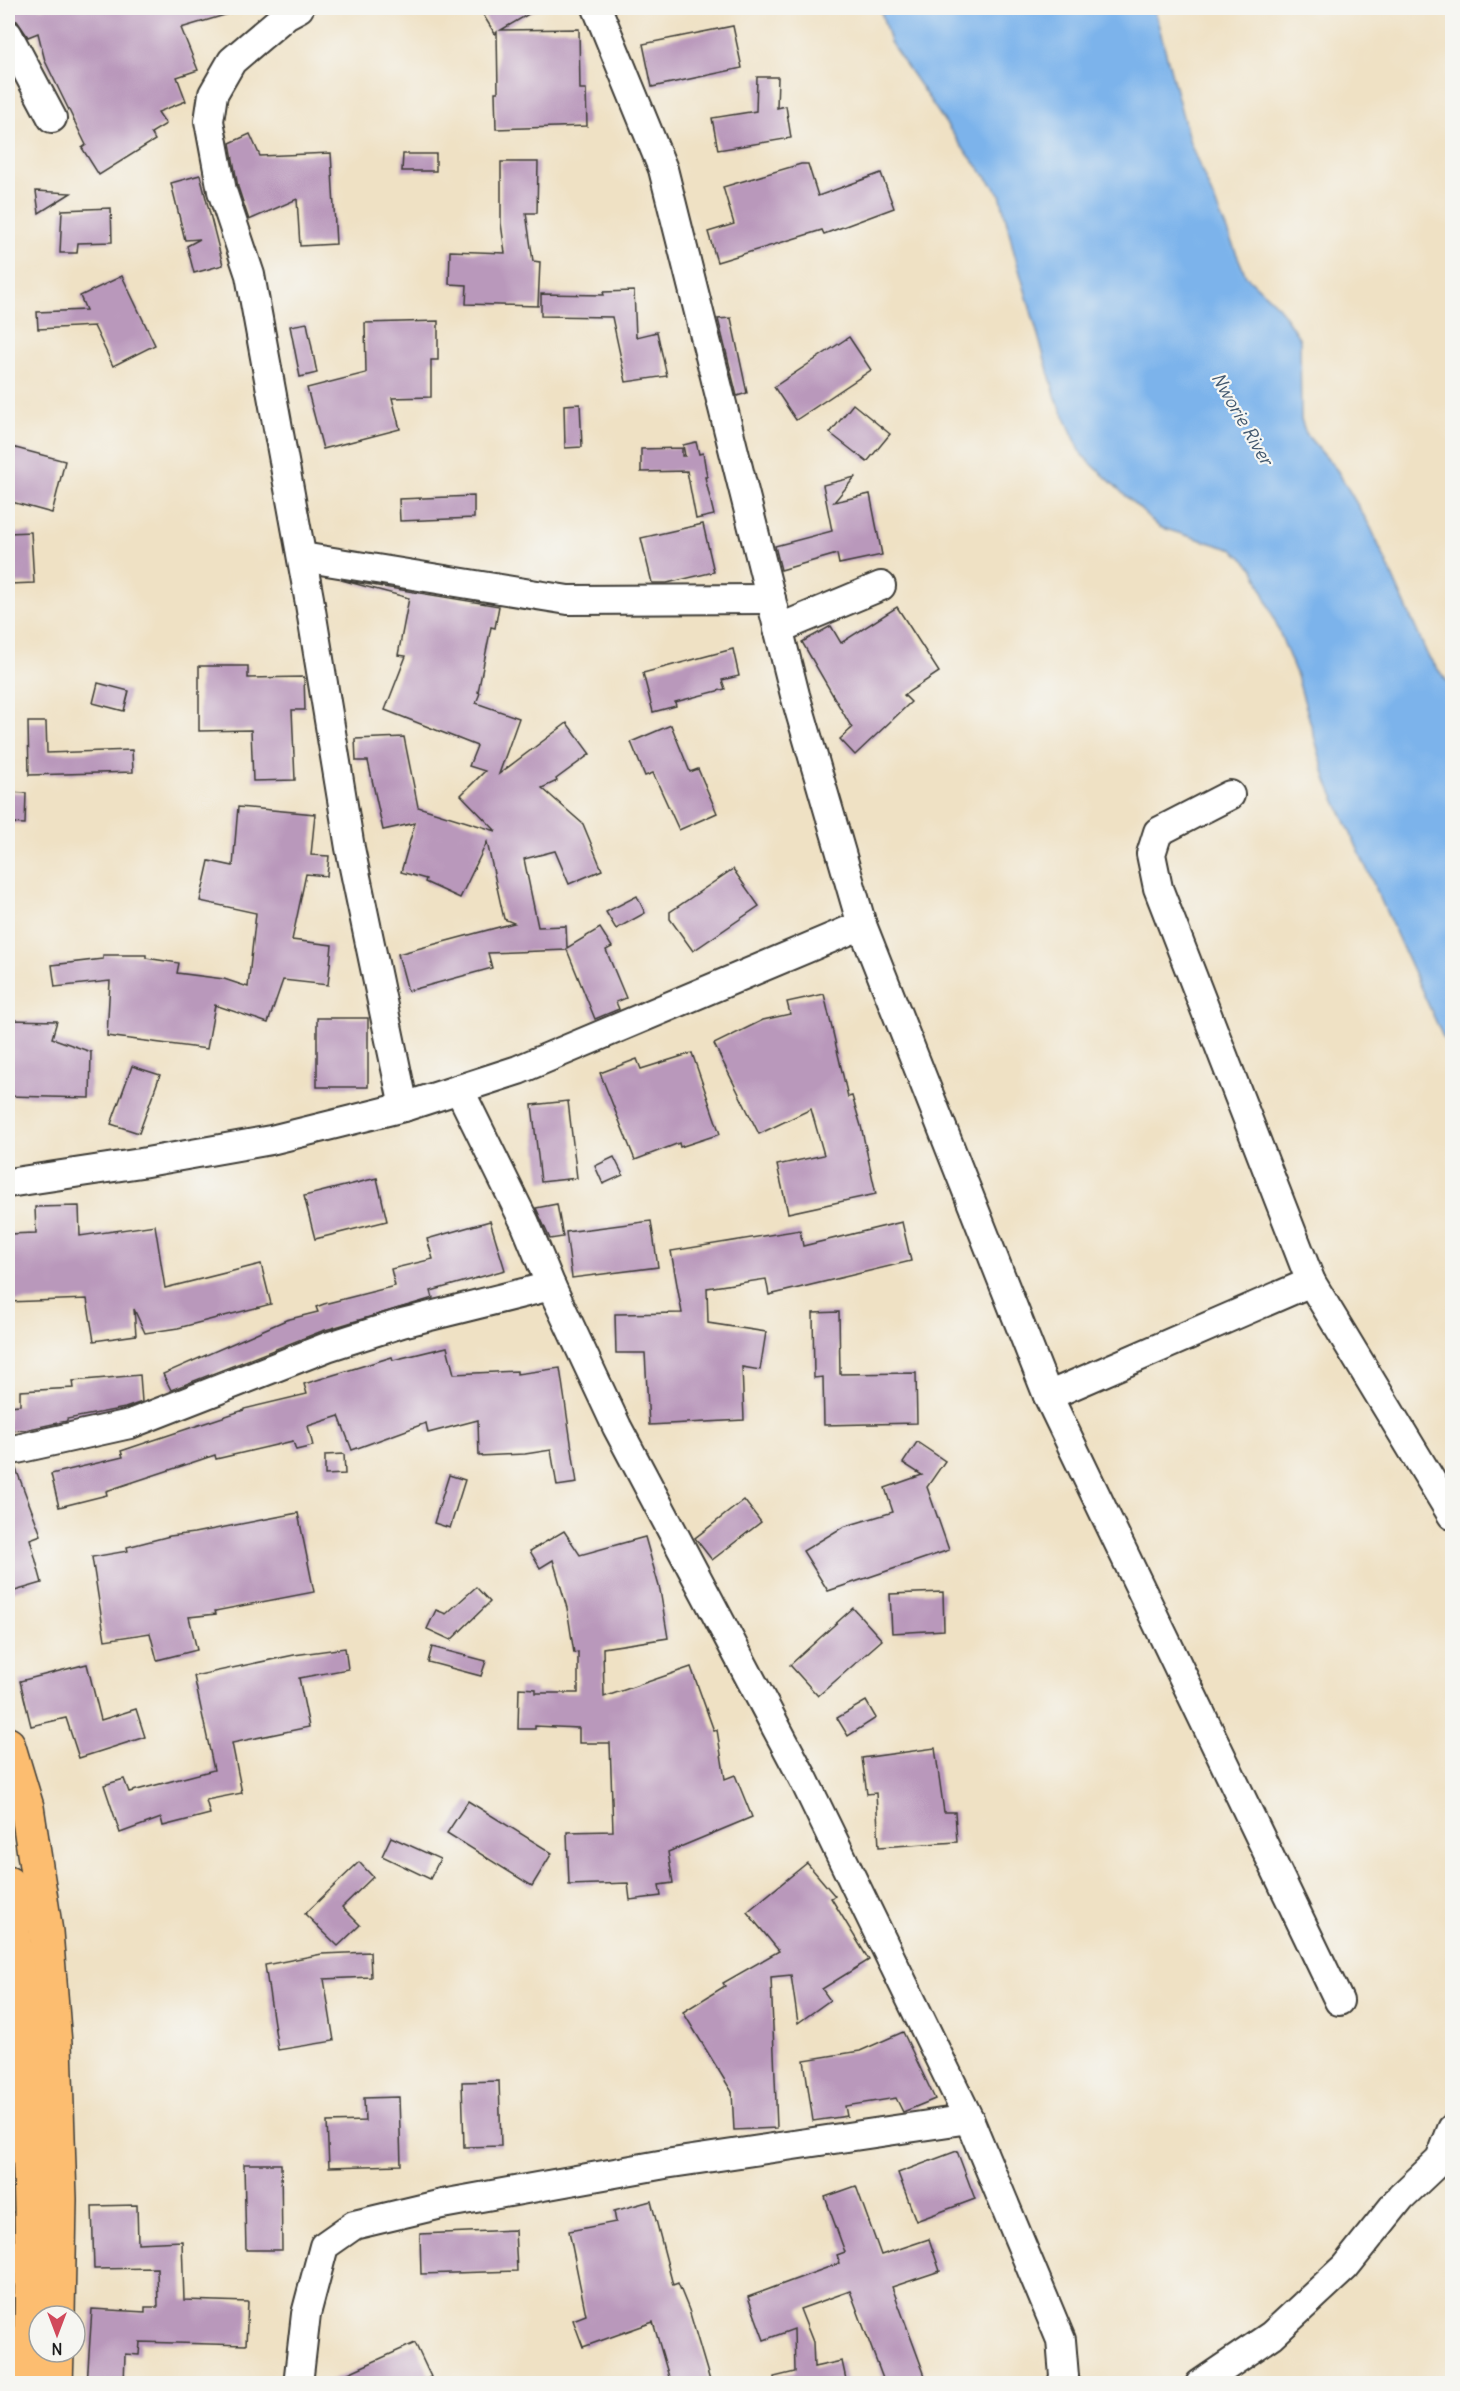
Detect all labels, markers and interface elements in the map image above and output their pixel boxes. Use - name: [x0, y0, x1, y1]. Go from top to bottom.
- water label: Nworie River: [1207, 368, 1280, 471]
- north arrow: [27, 2304, 87, 2364]
- text: N: [51, 2339, 63, 2359]

